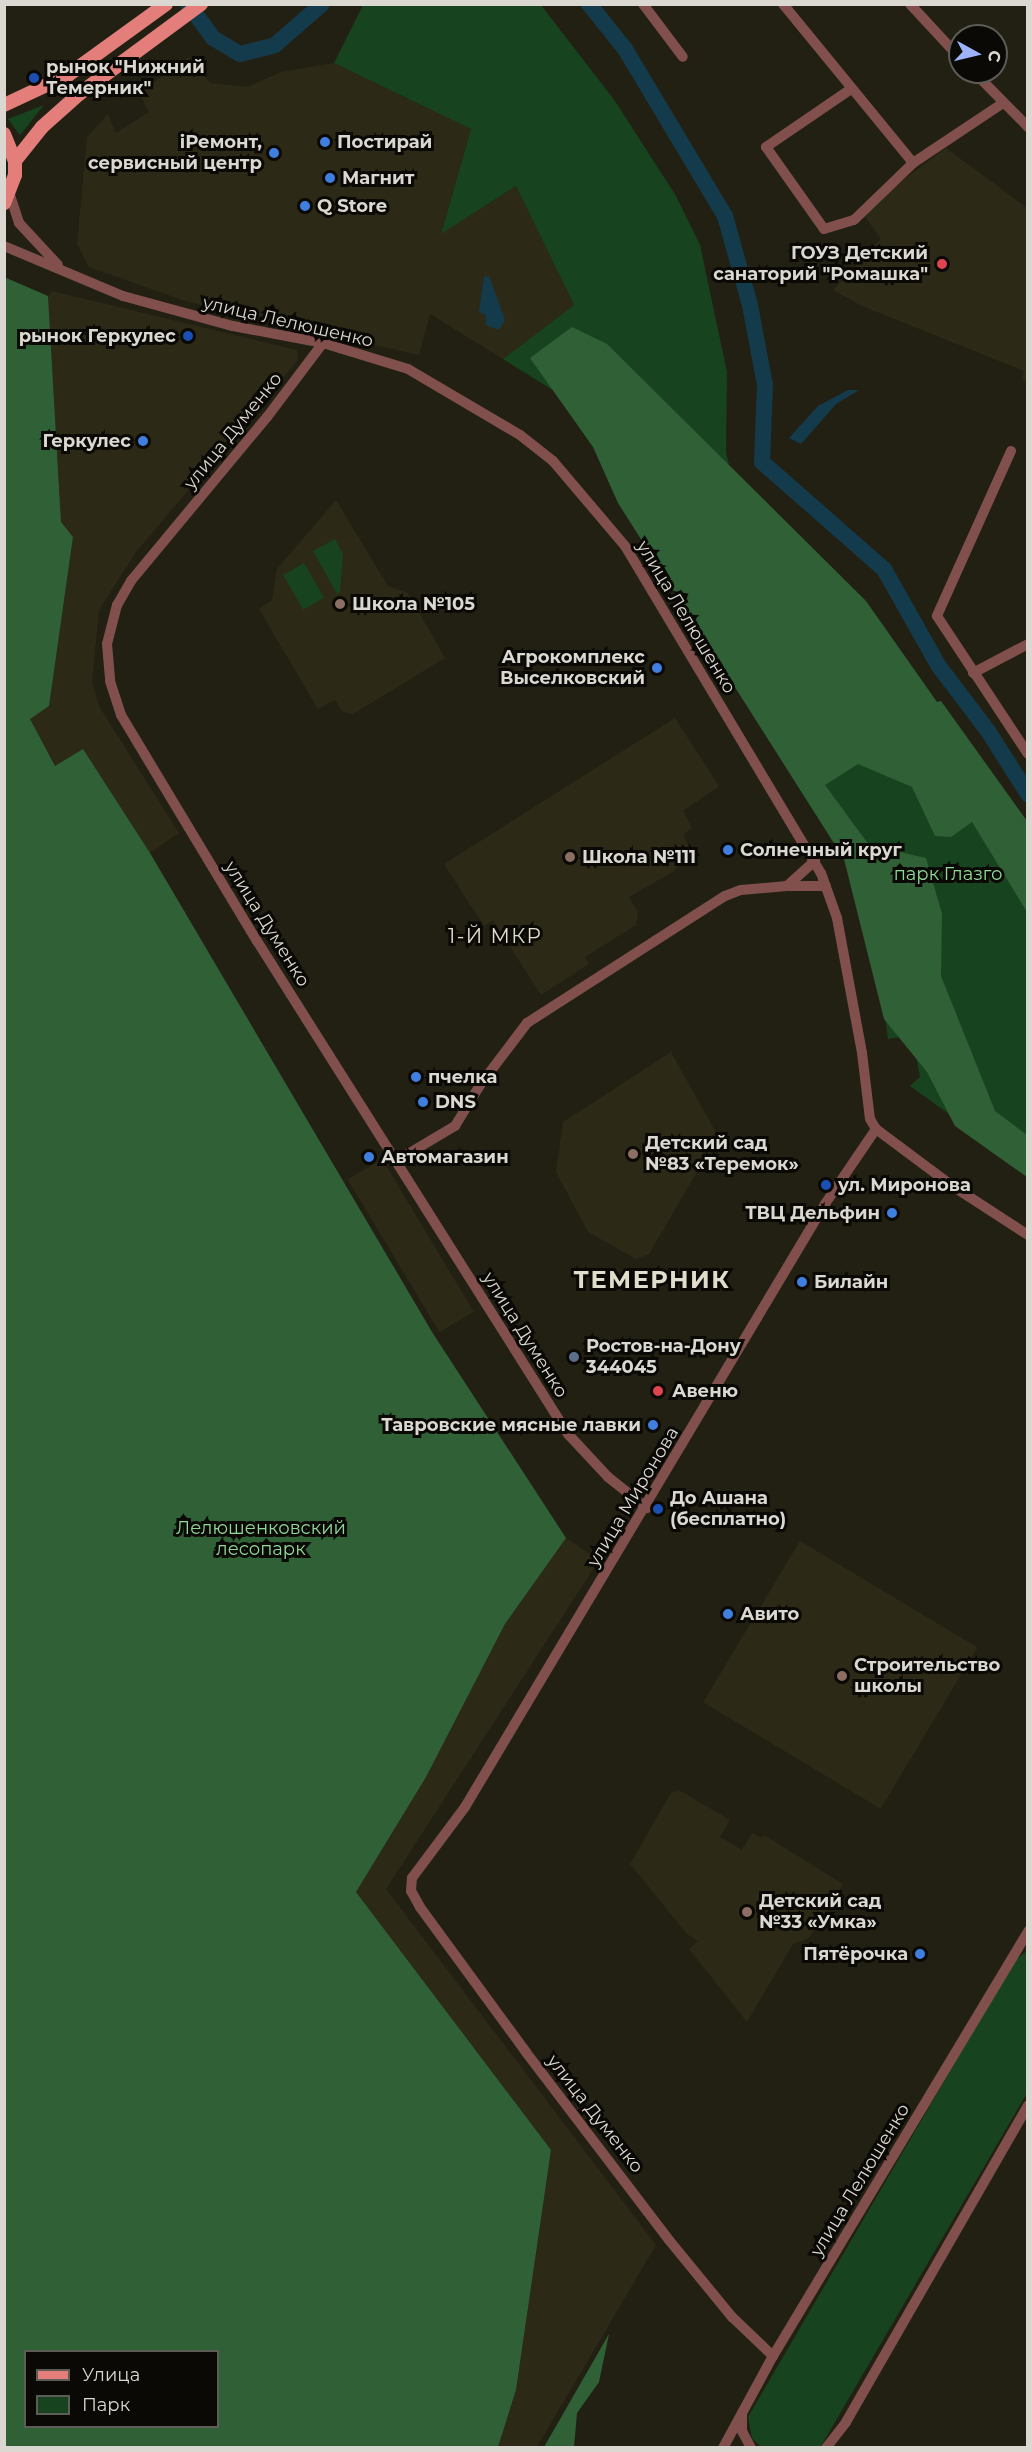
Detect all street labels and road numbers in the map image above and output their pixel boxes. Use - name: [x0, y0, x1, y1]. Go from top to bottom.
- street label: улица Лелюшенко: [201, 292, 375, 352]
- street label: улица Думенко: [179, 368, 287, 494]
- street label: улица Лелюшенко: [632, 537, 740, 697]
- street label: улица Думенко: [220, 857, 314, 991]
- street label: улица Думенко: [478, 1268, 572, 1402]
- street label: улица Миронова: [583, 1423, 683, 1571]
- street label: улица Думенко: [542, 2051, 648, 2177]
- street label: улица Лелюшенко: [806, 2100, 914, 2260]

